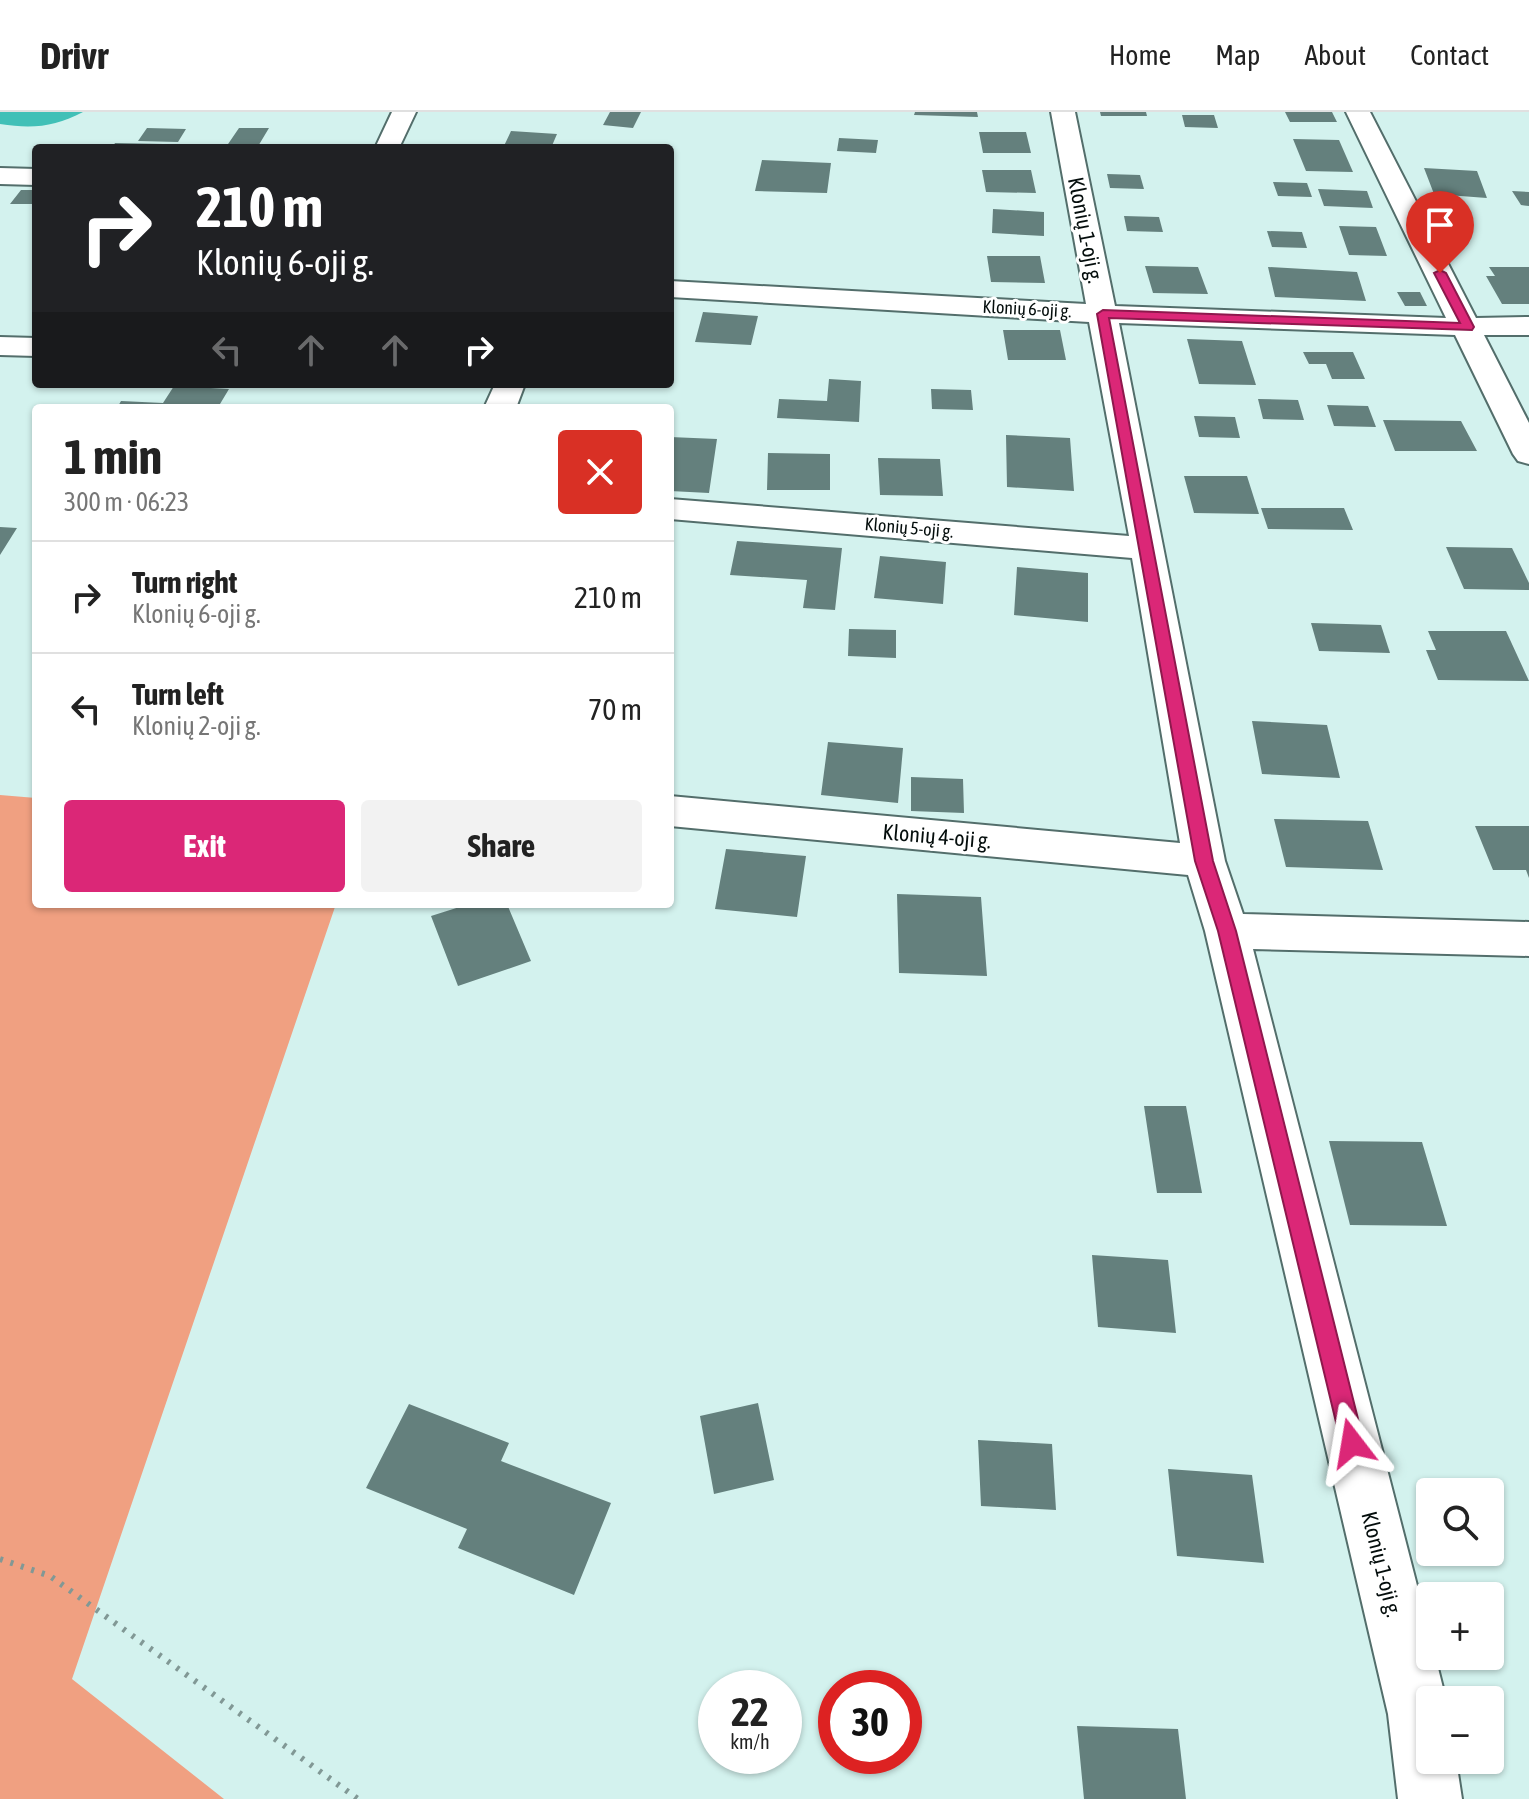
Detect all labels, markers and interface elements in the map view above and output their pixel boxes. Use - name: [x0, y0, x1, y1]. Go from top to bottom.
- text: Drivr: [40, 34, 108, 77]
- text: Home: [1109, 39, 1171, 71]
- text: Map: [1215, 39, 1260, 71]
- text: About: [1304, 39, 1366, 71]
- text: Contact: [1410, 39, 1489, 71]
- text: 210 m: [196, 175, 323, 239]
- street label: Klonių 1-oji g.: [1063, 175, 1109, 285]
- icon: right: [64, 176, 168, 280]
- pin: [1406, 191, 1474, 273]
- icon: arrive: [1418, 203, 1462, 247]
- text: Klonių 6-oji g.: [196, 241, 374, 283]
- street label: Klonių 6-oji g.: [982, 296, 1072, 321]
- icon: left: [205, 328, 249, 372]
- icon: ahead: [289, 328, 333, 372]
- icon: ahead: [373, 328, 417, 372]
- icon: right: [457, 328, 501, 372]
- text: 1 min: [64, 429, 162, 484]
- button: close: [558, 430, 642, 514]
- text: 300 m · 06:23: [64, 487, 189, 517]
- street label: Klonių 5-oji g.: [864, 513, 954, 542]
- text: Turn right: [132, 565, 238, 599]
- icon: right: [64, 575, 108, 619]
- text: 210 m: [574, 580, 642, 614]
- text: Klonių 6-oji g.: [132, 599, 261, 629]
- text: Turn left: [132, 677, 224, 711]
- icon: left: [64, 687, 108, 731]
- text: 70 m: [588, 692, 642, 726]
- text: Klonių 2-oji g.: [132, 711, 261, 741]
- button: Exit: [64, 800, 345, 892]
- button: Share: [361, 800, 642, 892]
- street label: Klonių 4-oji g.: [882, 818, 992, 854]
- position arrow: [1310, 1401, 1394, 1485]
- map controls: [1416, 1478, 1504, 1774]
- button: search: [1416, 1478, 1504, 1566]
- street label: Klonių 1-oji g.: [1356, 1509, 1408, 1619]
- button: +: [1416, 1582, 1504, 1670]
- speed limit sign: 30: [818, 1670, 922, 1774]
- button: −: [1416, 1686, 1504, 1774]
- text: 22: [731, 1689, 769, 1734]
- text: km/h: [730, 1730, 770, 1753]

